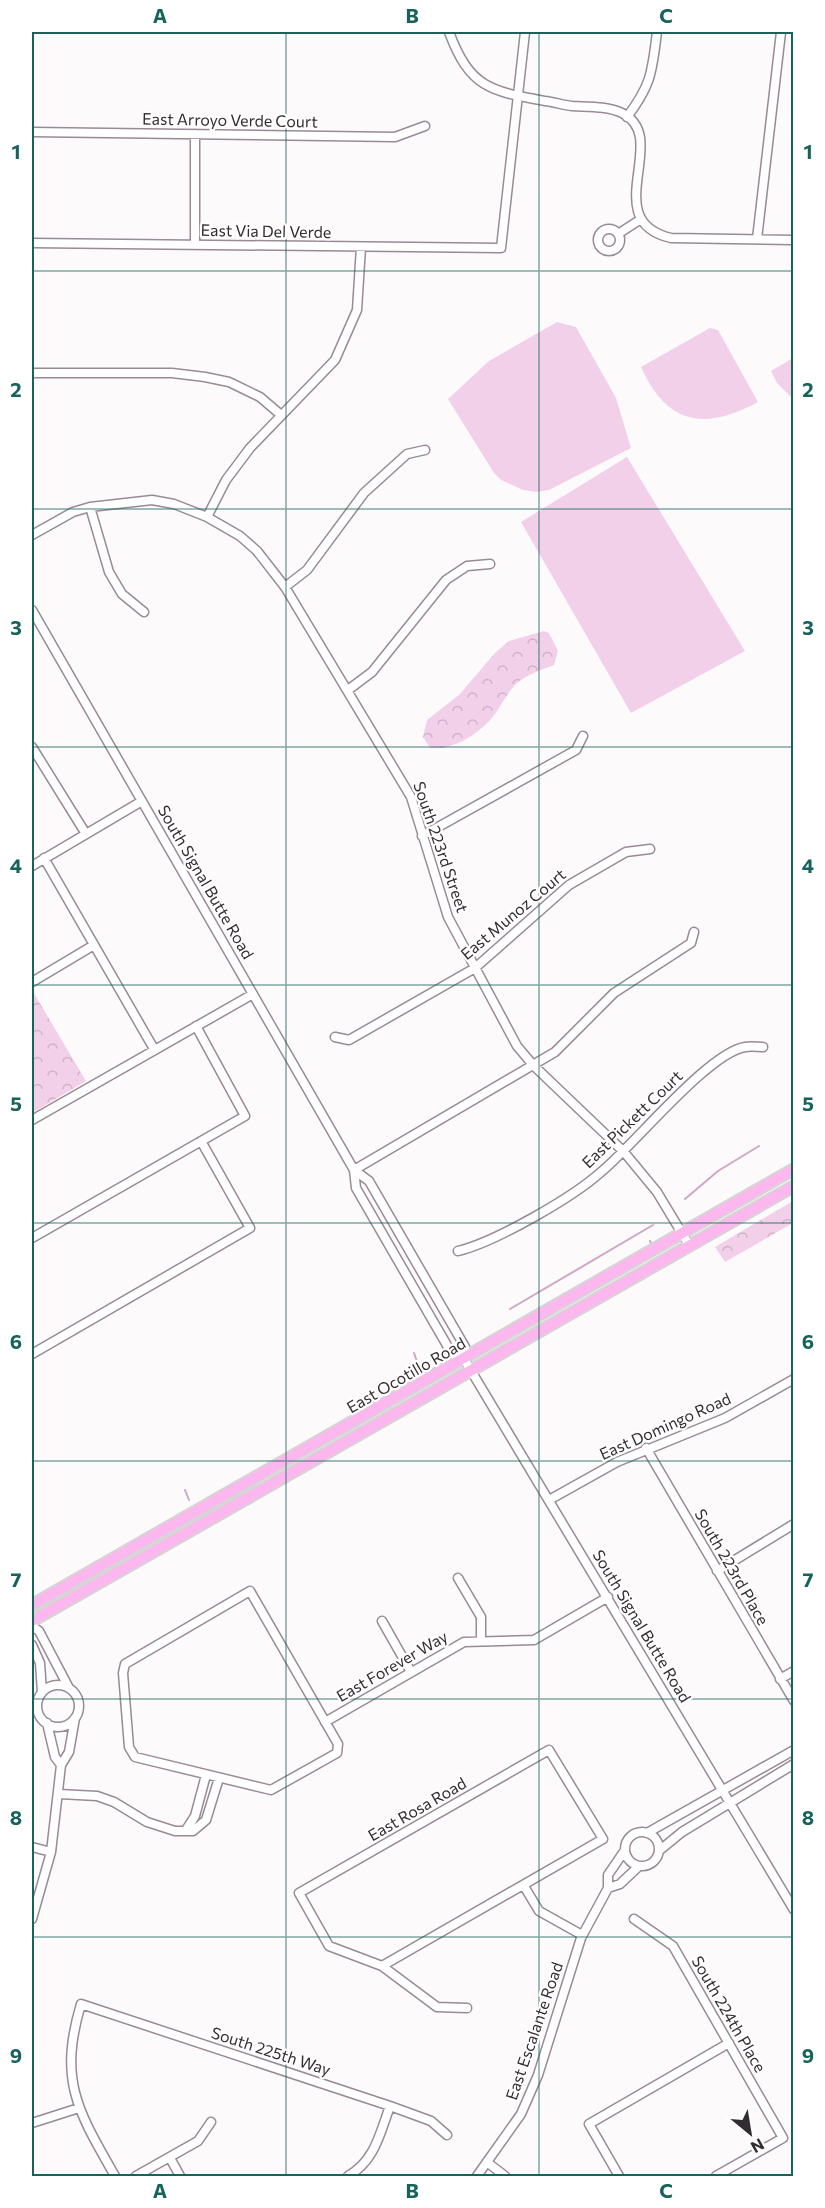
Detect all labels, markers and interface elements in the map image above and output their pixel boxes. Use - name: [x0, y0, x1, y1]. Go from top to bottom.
- text: A: [153, 3, 167, 27]
- text: B: [405, 3, 419, 27]
- text: C: [659, 3, 673, 27]
- street label: East Arroyo Verde Court: [142, 108, 318, 131]
- text: 1: [11, 139, 21, 163]
- text: 1: [803, 139, 813, 163]
- street label: East Via Del Verde: [201, 220, 332, 241]
- text: 2: [10, 377, 22, 401]
- text: 2: [802, 377, 814, 401]
- text: 3: [10, 615, 22, 639]
- text: 3: [802, 615, 814, 639]
- street label: South 223rd Street: [410, 779, 473, 915]
- street label: South Signal Butte Road: [155, 801, 258, 962]
- text: 4: [10, 853, 22, 877]
- text: 4: [802, 853, 814, 877]
- street label: East Munoz Court: [456, 864, 569, 963]
- street label: East Pickett Court: [578, 1066, 686, 1171]
- text: 5: [10, 1091, 22, 1115]
- text: 5: [802, 1091, 814, 1115]
- text: 6: [10, 1329, 22, 1353]
- text: 6: [802, 1329, 814, 1353]
- street label: East Ocotillo Road: [343, 1333, 469, 1416]
- street label: East Domingo Road: [596, 1388, 733, 1463]
- street label: South 223rd Place: [692, 1505, 773, 1628]
- street label: South Signal Butte Road: [589, 1546, 696, 1705]
- text: 7: [11, 1567, 22, 1591]
- text: 7: [803, 1567, 814, 1591]
- street label: East Forever Way: [333, 1626, 451, 1705]
- street label: East Rosa Road: [364, 1773, 469, 1844]
- text: 8: [10, 1805, 22, 1829]
- text: 8: [802, 1805, 814, 1829]
- street label: South 224th Place: [688, 1952, 771, 2075]
- street label: East Escalante Road: [501, 1959, 566, 2102]
- street label: South 225th Way: [209, 2022, 333, 2079]
- text: 9: [10, 2043, 22, 2067]
- text: 9: [802, 2043, 814, 2067]
- north arrow: [720, 2103, 780, 2163]
- text: N: [748, 2135, 768, 2158]
- text: A: [153, 2178, 167, 2202]
- text: B: [405, 2178, 419, 2202]
- text: C: [659, 2178, 673, 2202]

